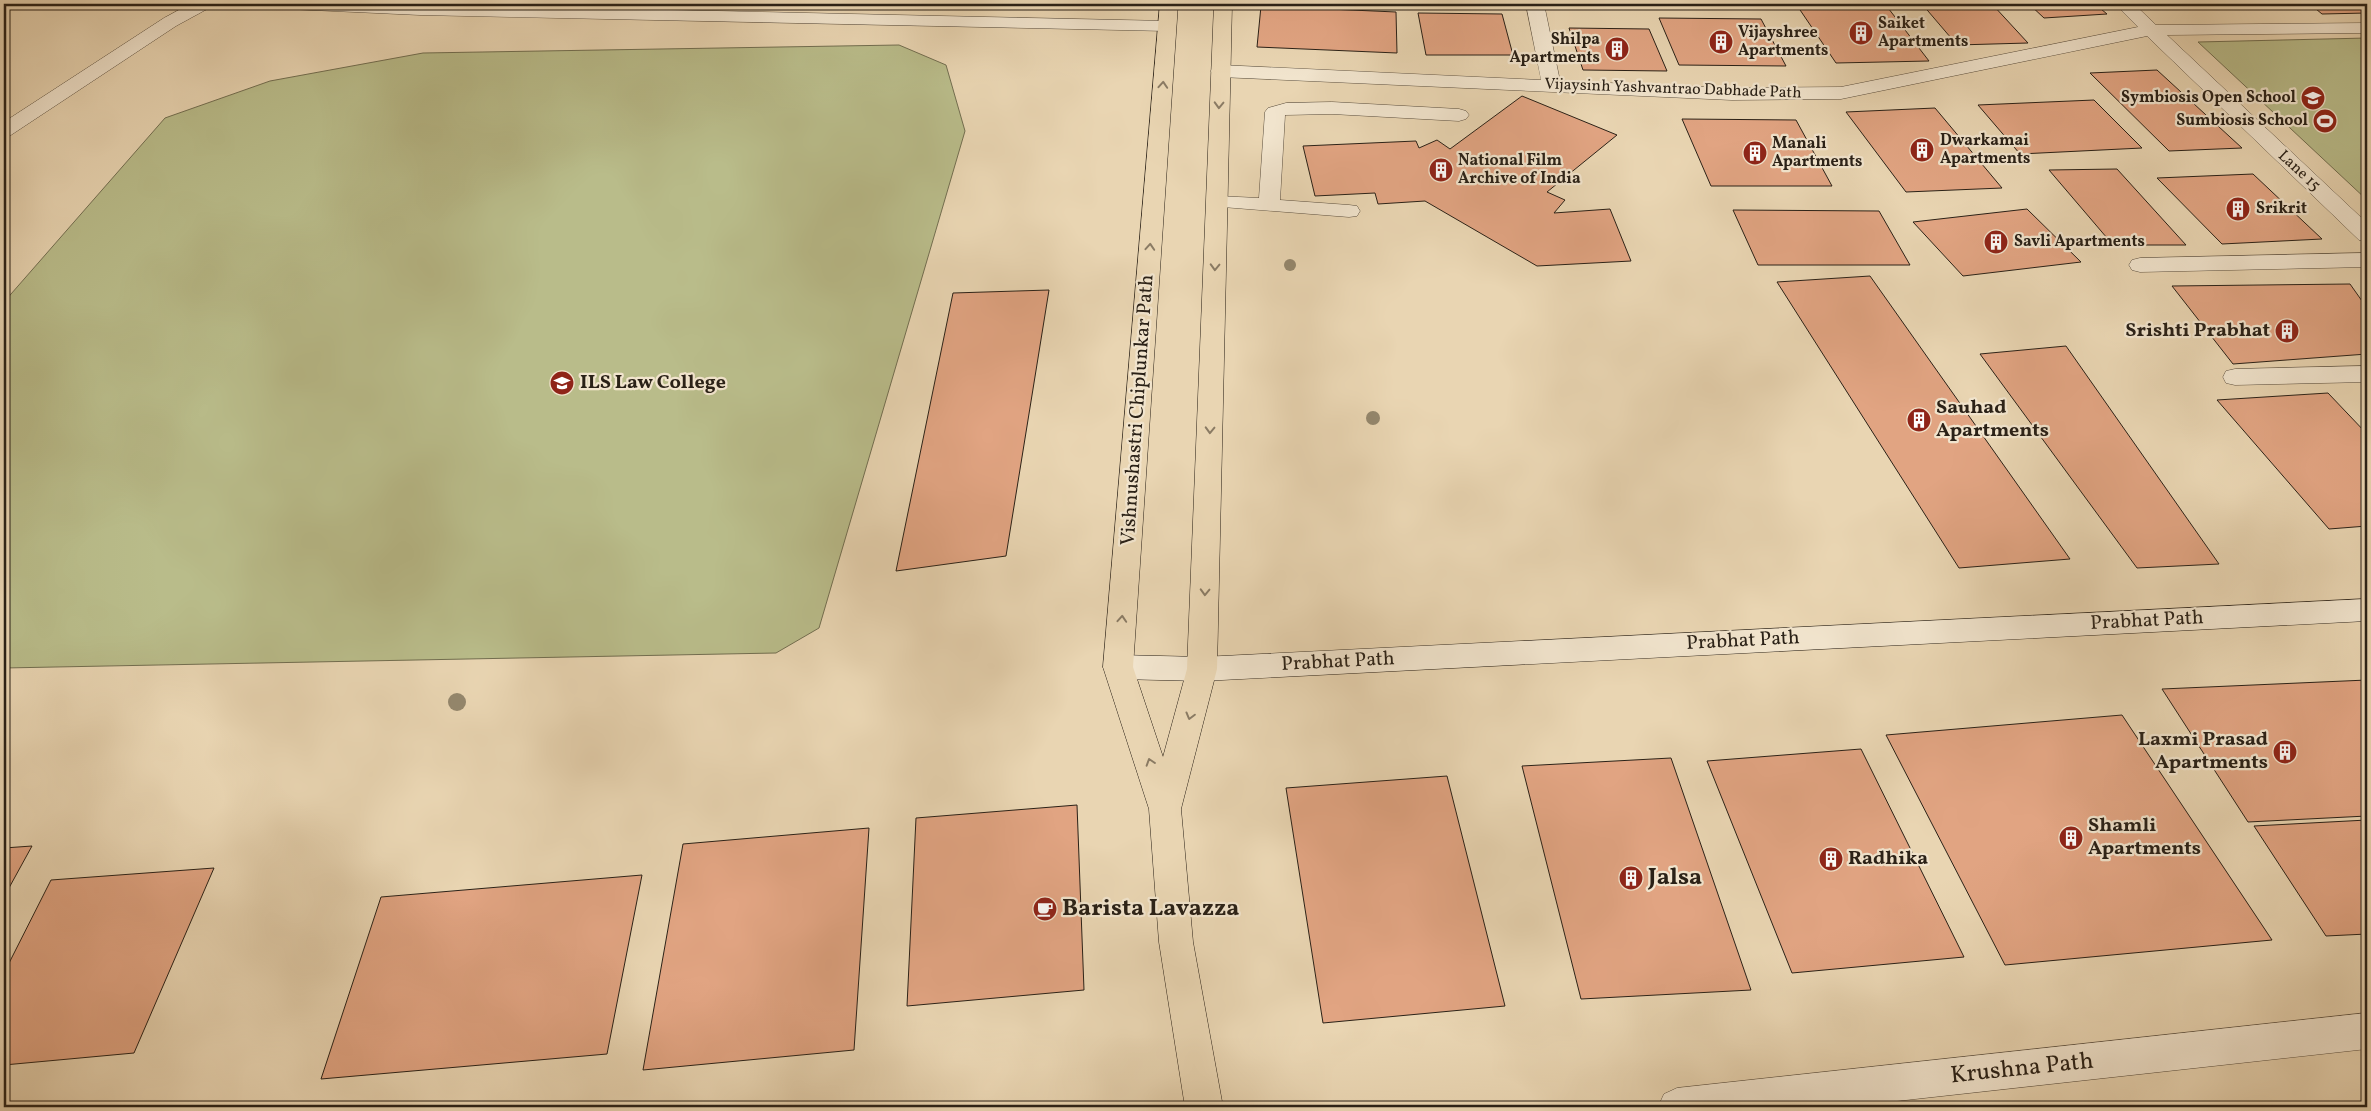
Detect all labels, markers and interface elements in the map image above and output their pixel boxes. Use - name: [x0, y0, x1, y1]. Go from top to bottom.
- place label: Saiket Apartments: [1878, 13, 1968, 53]
- building icon: Saiket Apartments: [1848, 20, 1874, 46]
- place label: Vijayshree Apartments: [1738, 22, 1828, 62]
- place label: Shilpa Apartments: [1510, 29, 1600, 69]
- building icon: Vijayshree Apartments: [1708, 29, 1734, 55]
- building icon: Shilpa Apartments: [1604, 36, 1630, 62]
- street label: Vijaysinh Yashvantrao Dabhade Path: [1544, 74, 1802, 104]
- one-way arrow: [1157, 81, 1168, 89]
- school or university icon: Symbiosis Open School: [2300, 85, 2326, 111]
- place label: Symbiosis Open School: [2121, 87, 2297, 109]
- one-way arrow: [1214, 101, 1225, 109]
- sports icon: Sumbiosis School: [2312, 108, 2338, 134]
- place label: Sumbiosis School: [2176, 110, 2309, 132]
- place label: Dwarkamai Apartments: [1940, 130, 2030, 170]
- place label: Manali Apartments: [1772, 133, 1862, 173]
- building icon: Dwarkamai Apartments: [1909, 137, 1935, 163]
- building icon: Manali Apartments: [1742, 140, 1768, 166]
- street label: Lane 15: [2273, 146, 2325, 196]
- place label: National Film Archive of India: [1458, 150, 1581, 190]
- building icon: National Film Archive of India: [1428, 157, 1454, 183]
- building icon: Srikrit: [2225, 196, 2251, 222]
- place label: Srikrit: [2256, 198, 2307, 220]
- building icon: Savli Apartments: [1983, 229, 2009, 255]
- place label: Savli Apartments: [2014, 231, 2145, 253]
- one-way arrow: [1145, 243, 1156, 251]
- one-way arrow: [1209, 264, 1220, 272]
- street label: Vishnushastri Chiplunkar Path: [1115, 273, 1161, 547]
- place label: Srishti Prabhat: [2125, 317, 2270, 345]
- building icon: Srishti Prabhat: [2274, 318, 2300, 344]
- place label: ILS Law College: [580, 369, 726, 397]
- school or university icon: ILS Law College: [549, 370, 575, 396]
- place label: Sauhad Apartments: [1936, 394, 2049, 445]
- building icon: Sauhad Apartments: [1906, 407, 1932, 433]
- one-way arrow: [1204, 426, 1215, 434]
- one-way arrow: [1199, 588, 1210, 596]
- street label: Prabhat Path: [2090, 604, 2204, 638]
- one-way arrow: [1116, 614, 1127, 622]
- street label: Prabhat Path: [1686, 624, 1800, 658]
- street label: Prabhat Path: [1281, 645, 1395, 679]
- one-way arrow: [1185, 712, 1195, 720]
- place label: Laxmi Prasad Apartments: [2138, 726, 2268, 777]
- building icon: Laxmi Prasad Apartments: [2272, 739, 2298, 765]
- one-way arrow: [1146, 759, 1156, 767]
- place label: Shamli Apartments: [2088, 812, 2201, 863]
- building icon: Shamli Apartments: [2058, 825, 2084, 851]
- place label: Radhika: [1848, 845, 1928, 873]
- building icon: Radhika: [1818, 846, 1844, 872]
- place label: Jalsa: [1647, 861, 1702, 895]
- building icon: Jalsa: [1618, 865, 1644, 891]
- place label: Barista Lavazza: [1062, 892, 1239, 926]
- cafe icon: Barista Lavazza: [1032, 896, 1058, 922]
- street label: Krushna Path: [1949, 1045, 2095, 1093]

